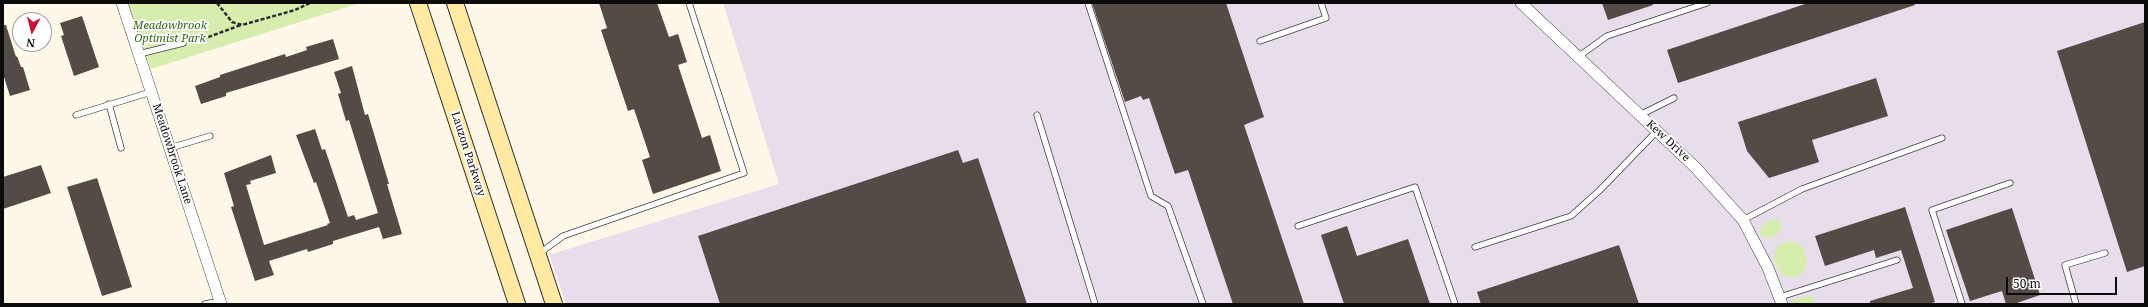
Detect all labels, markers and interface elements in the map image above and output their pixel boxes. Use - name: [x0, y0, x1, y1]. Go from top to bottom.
- north arrow: [12, 12, 52, 52]
- park label: Meadowbrook Optimist Park: [133, 19, 207, 45]
- text: N: [25, 35, 36, 51]
- street label: Meadowbrook Lane: [150, 102, 194, 206]
- street label: Lauzon Parkway: [448, 110, 488, 198]
- street label: Kew Drive: [1644, 118, 1692, 164]
- scale bar: [2008, 269, 2119, 295]
- text: 50 m: [2013, 275, 2041, 292]

